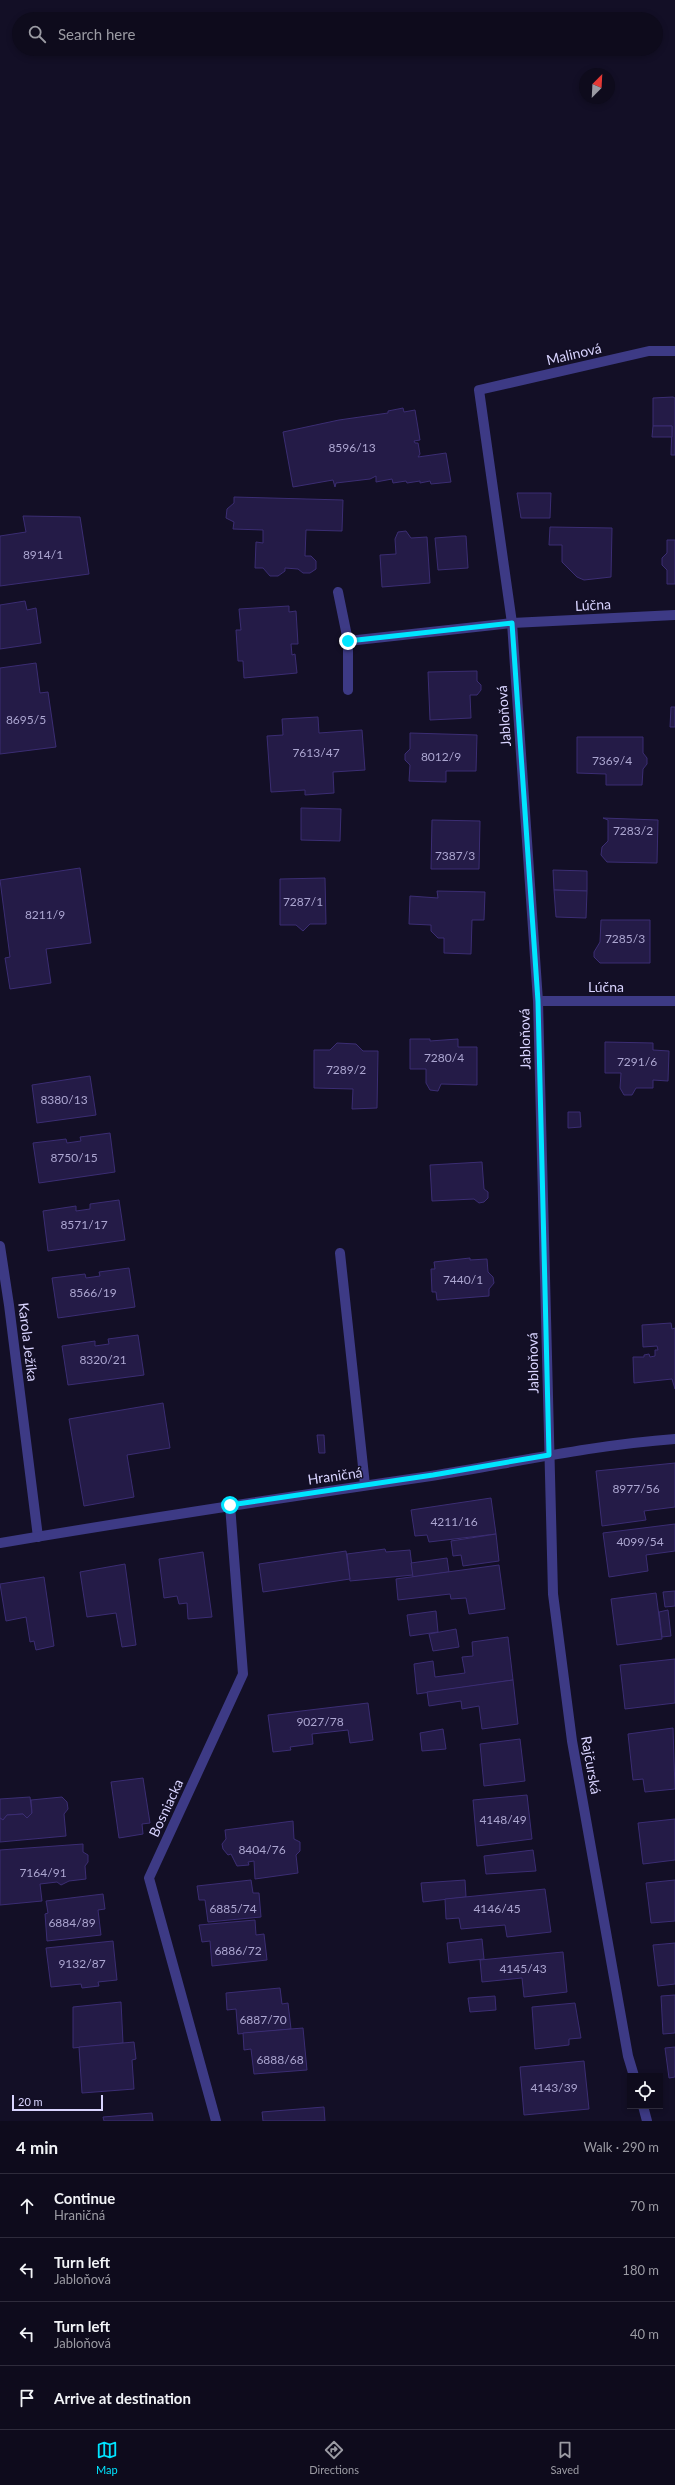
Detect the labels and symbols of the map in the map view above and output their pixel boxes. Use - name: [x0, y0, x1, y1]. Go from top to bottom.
- north arrow: [579, 68, 615, 104]
- street label: Malinová: [545, 339, 603, 368]
- house number: 8596/13: [328, 440, 376, 455]
- house number: 8914/1: [23, 547, 63, 562]
- street label: Lúčna: [575, 595, 611, 614]
- route end: [339, 632, 357, 650]
- street label: Jabloňová: [493, 685, 514, 747]
- house number: 8695/5: [6, 712, 46, 727]
- house number: 7613/47: [292, 745, 340, 760]
- house number: 8012/9: [421, 749, 461, 764]
- house number: 7369/4: [592, 753, 632, 768]
- house number: 7283/2: [613, 823, 653, 838]
- house number: 7387/3: [435, 848, 475, 863]
- house number: 7287/1: [283, 894, 323, 909]
- house number: 8211/9: [25, 907, 65, 922]
- house number: 7285/3: [605, 931, 645, 946]
- street label: Lúčna: [588, 978, 624, 995]
- street label: Jabloňová: [515, 1008, 534, 1070]
- house number: 7280/4: [424, 1050, 464, 1065]
- house number: 7291/6: [617, 1054, 657, 1069]
- house number: 7289/2: [326, 1062, 366, 1077]
- house number: 8380/13: [40, 1092, 88, 1107]
- house number: 8750/15: [50, 1150, 98, 1165]
- house number: 8571/17: [60, 1217, 108, 1232]
- house number: 7440/1: [443, 1272, 483, 1287]
- house number: 8566/19: [69, 1285, 117, 1300]
- street label: Karola Ježíka: [15, 1301, 42, 1382]
- street label: Jabloňová: [523, 1332, 542, 1394]
- house number: 8320/21: [79, 1352, 127, 1367]
- street label: Hraničná: [306, 1463, 363, 1488]
- house number: 8977/56: [612, 1481, 660, 1496]
- route start: [221, 1496, 239, 1514]
- house number: 4211/16: [430, 1514, 478, 1529]
- house number: 4099/54: [616, 1534, 664, 1549]
- house number: 9027/78: [296, 1714, 344, 1729]
- street label: Rajčurská: [578, 1735, 605, 1795]
- street label: Bosniacka: [145, 1776, 186, 1839]
- house number: 4148/49: [479, 1812, 527, 1827]
- house number: 8404/76: [238, 1842, 286, 1857]
- house number: 7164/91: [19, 1865, 67, 1880]
- house number: 6885/74: [209, 1901, 257, 1916]
- house number: 4146/45: [473, 1901, 521, 1916]
- house number: 6884/89: [48, 1915, 96, 1930]
- house number: 6886/72: [214, 1943, 262, 1958]
- house number: 9132/87: [58, 1956, 106, 1971]
- house number: 4145/43: [499, 1961, 547, 1976]
- house number: 6887/70: [239, 2012, 287, 2027]
- house number: 6888/68: [256, 2052, 304, 2067]
- house number: 4143/39: [530, 2080, 578, 2095]
- scale bar: [12, 2093, 103, 2112]

